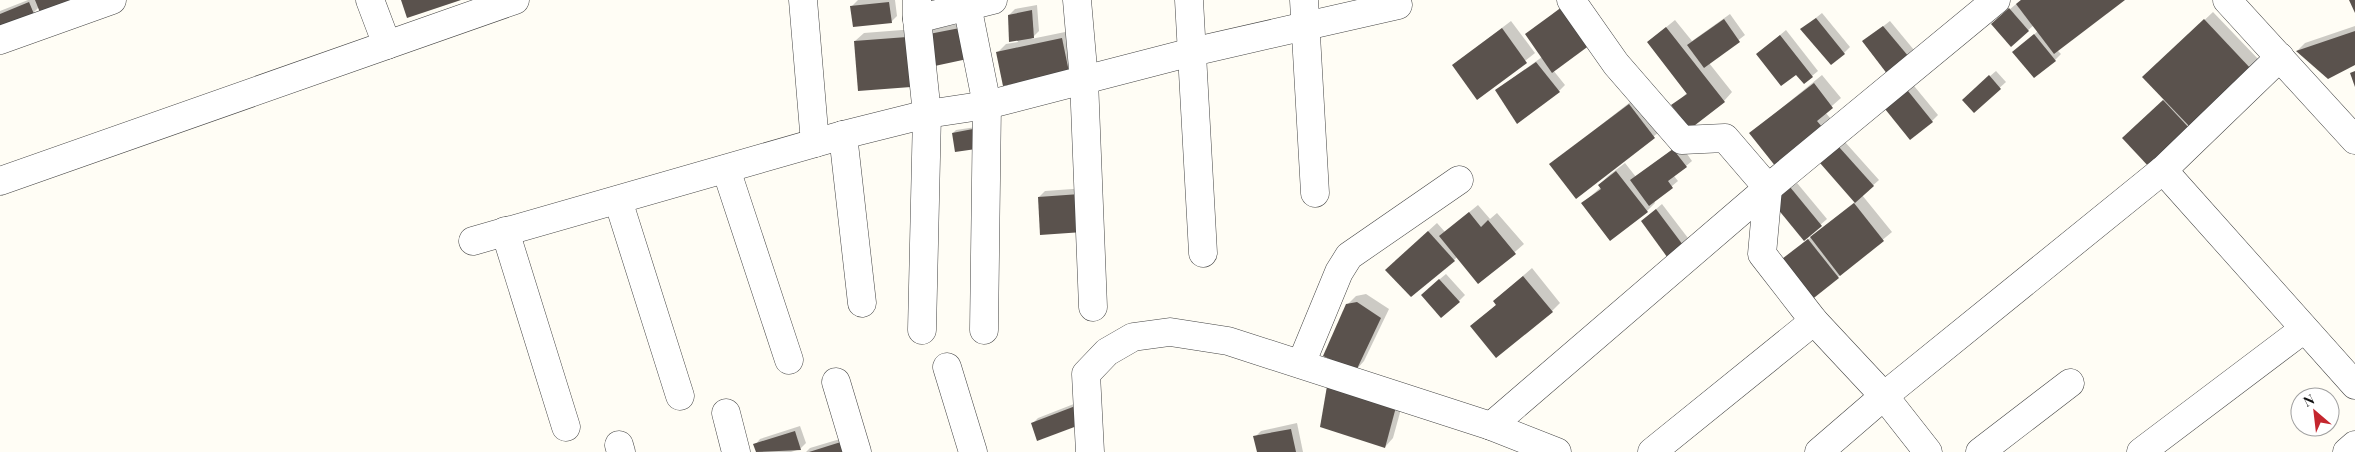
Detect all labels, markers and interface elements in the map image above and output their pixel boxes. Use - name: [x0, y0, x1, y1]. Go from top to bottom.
- north arrow: [2290, 387, 2340, 437]
- text: N: [2300, 389, 2318, 411]

